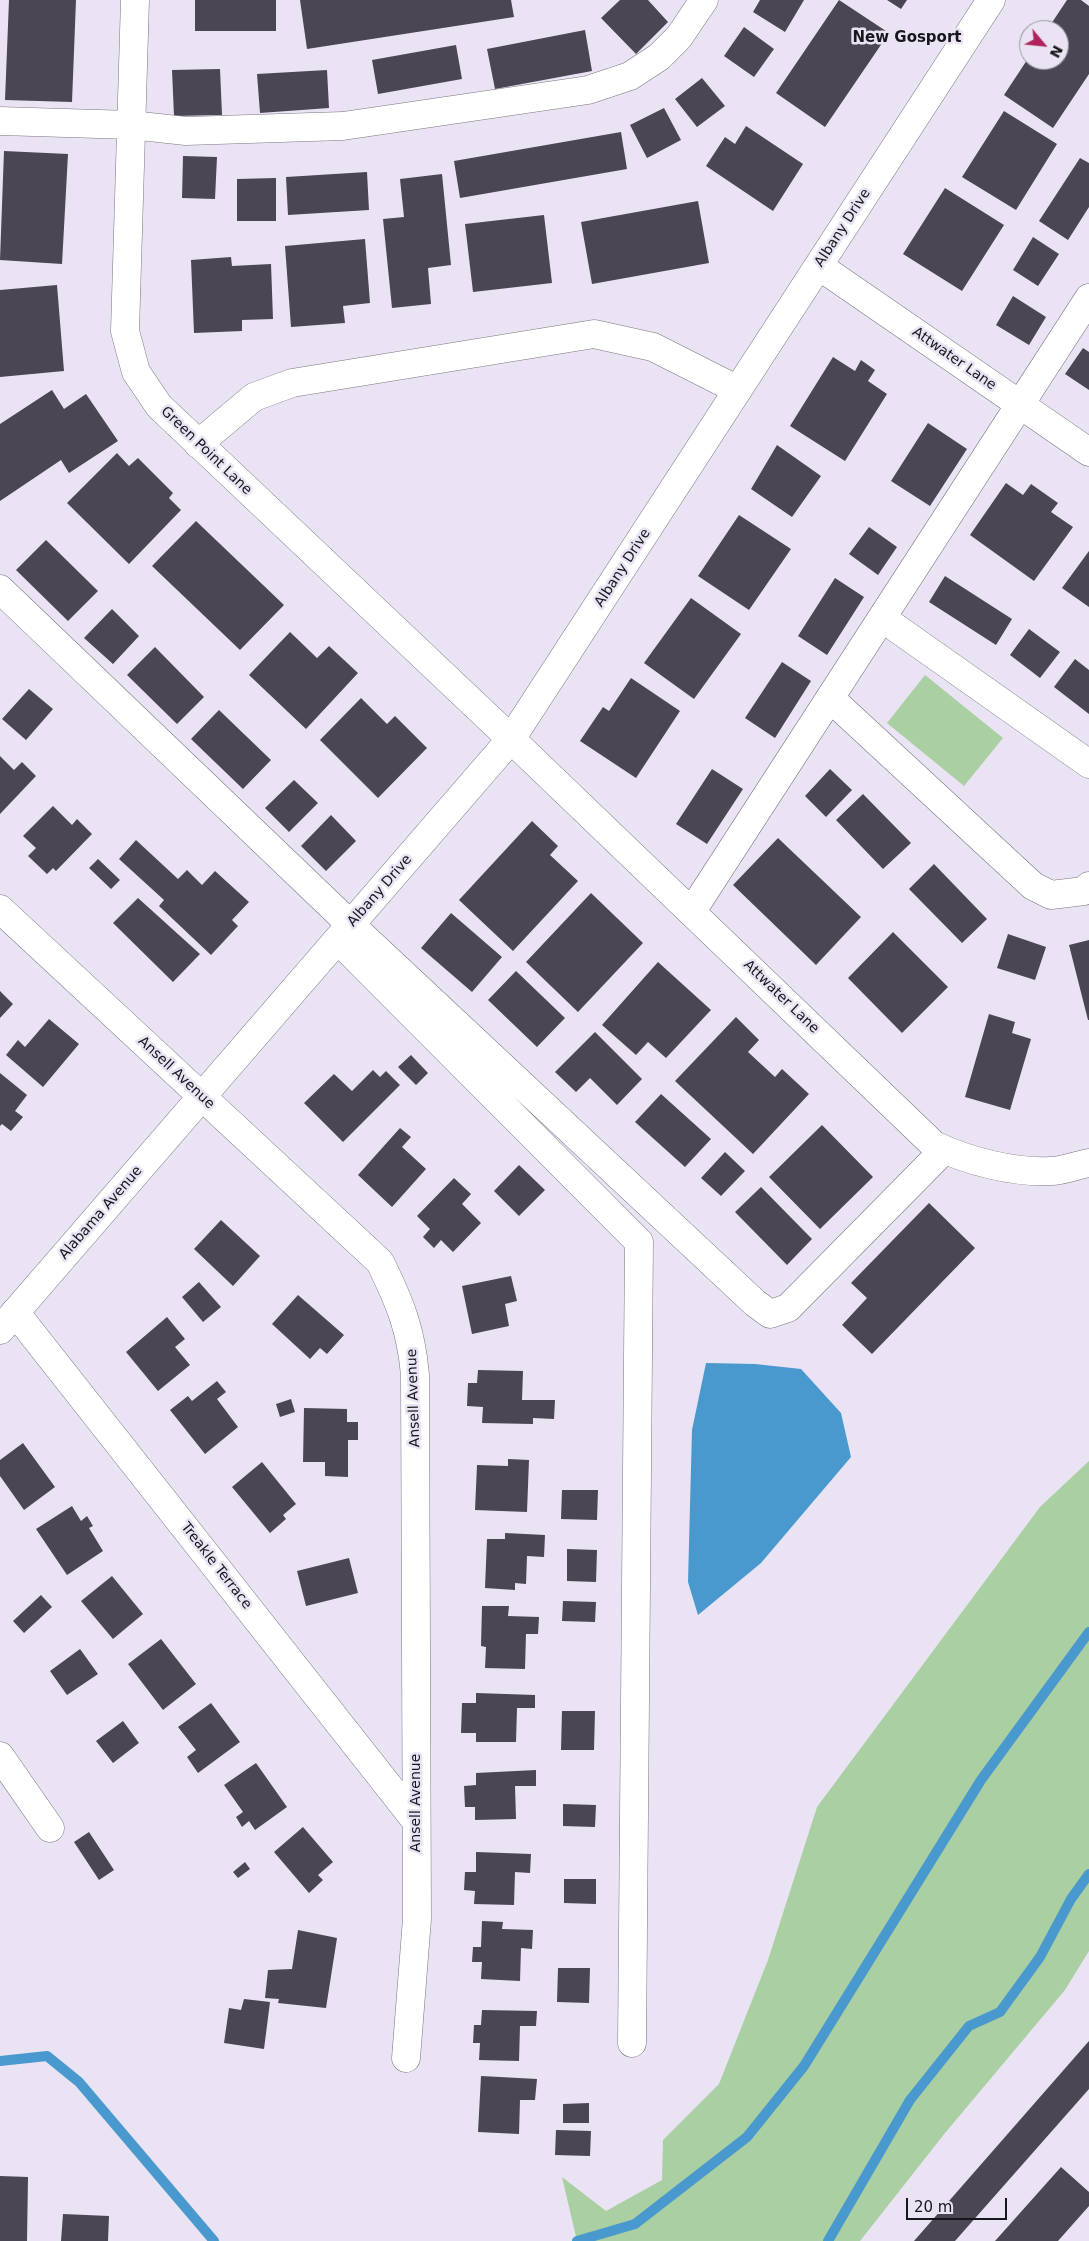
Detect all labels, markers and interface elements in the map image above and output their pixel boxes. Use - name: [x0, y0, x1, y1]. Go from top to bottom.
- north arrow: [1019, 20, 1069, 70]
- district label: New Gosport: [853, 29, 961, 47]
- text: N: [1047, 43, 1066, 61]
- street label: Albany Drive: [811, 186, 875, 270]
- street label: Attwater Lane: [909, 324, 999, 394]
- street label: Green Point Lane: [157, 403, 255, 499]
- street label: Albany Drive: [591, 526, 655, 610]
- street label: Albany Drive: [344, 852, 416, 930]
- street label: Attwater Lane: [740, 957, 822, 1037]
- street label: Ansell Avenue: [134, 1033, 218, 1113]
- street label: Alabama Avenue: [56, 1163, 146, 1263]
- street label: Ansell Avenue: [404, 1348, 424, 1448]
- street label: Treakle Terrace: [177, 1519, 255, 1613]
- street label: Ansell Avenue: [408, 1754, 424, 1852]
- scale bar: [909, 2188, 1010, 2220]
- text: 20 m: [914, 2198, 952, 2216]

